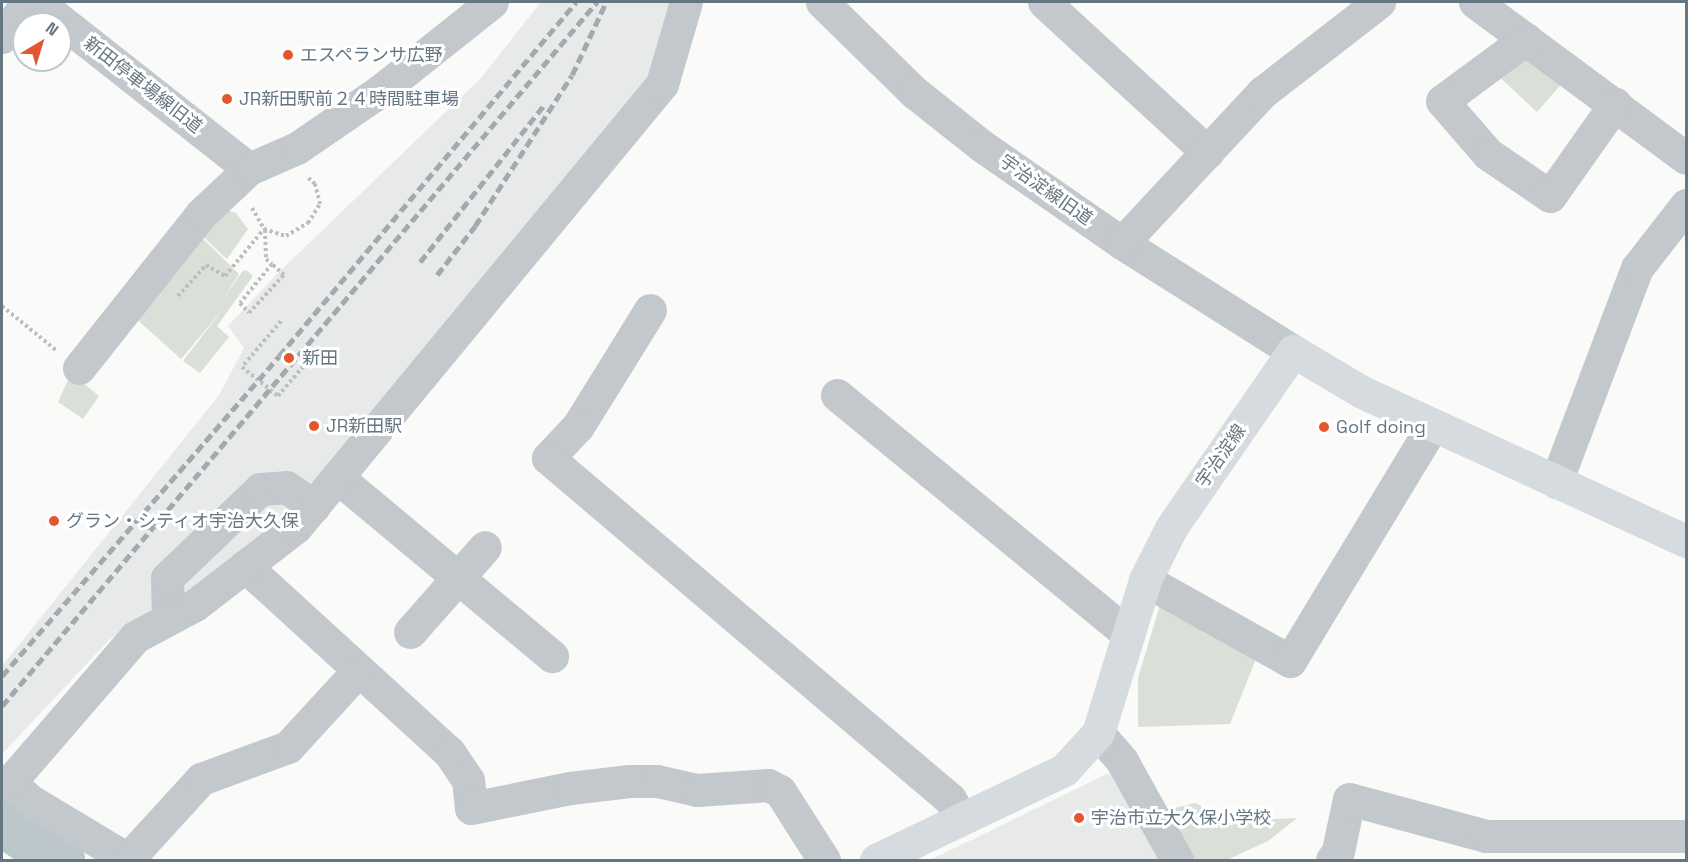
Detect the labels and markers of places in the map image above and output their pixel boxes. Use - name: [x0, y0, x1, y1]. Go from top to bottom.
- place label: エスペランサ広野: [300, 44, 444, 66]
- marker: エスペランサ広野: [281, 48, 295, 62]
- place label: JR新田駅前２４時間駐車場: [239, 88, 459, 110]
- marker: JR新田駅前２４時間駐車場: [220, 92, 234, 106]
- place label: 新田: [302, 347, 338, 369]
- marker: 新田: [280, 349, 298, 367]
- place label: JR新田駅: [326, 415, 402, 437]
- place label: Golf doing: [1336, 416, 1426, 438]
- marker: JR新田駅: [307, 419, 321, 433]
- marker: Golf doing: [1317, 420, 1331, 434]
- place label: グラン・シティオ宇治大久保: [66, 510, 300, 532]
- marker: グラン・シティオ宇治大久保: [47, 514, 61, 528]
- place label: 宇治市立大久保小学校: [1091, 807, 1271, 829]
- marker: 宇治市立大久保小学校: [1072, 811, 1086, 825]

